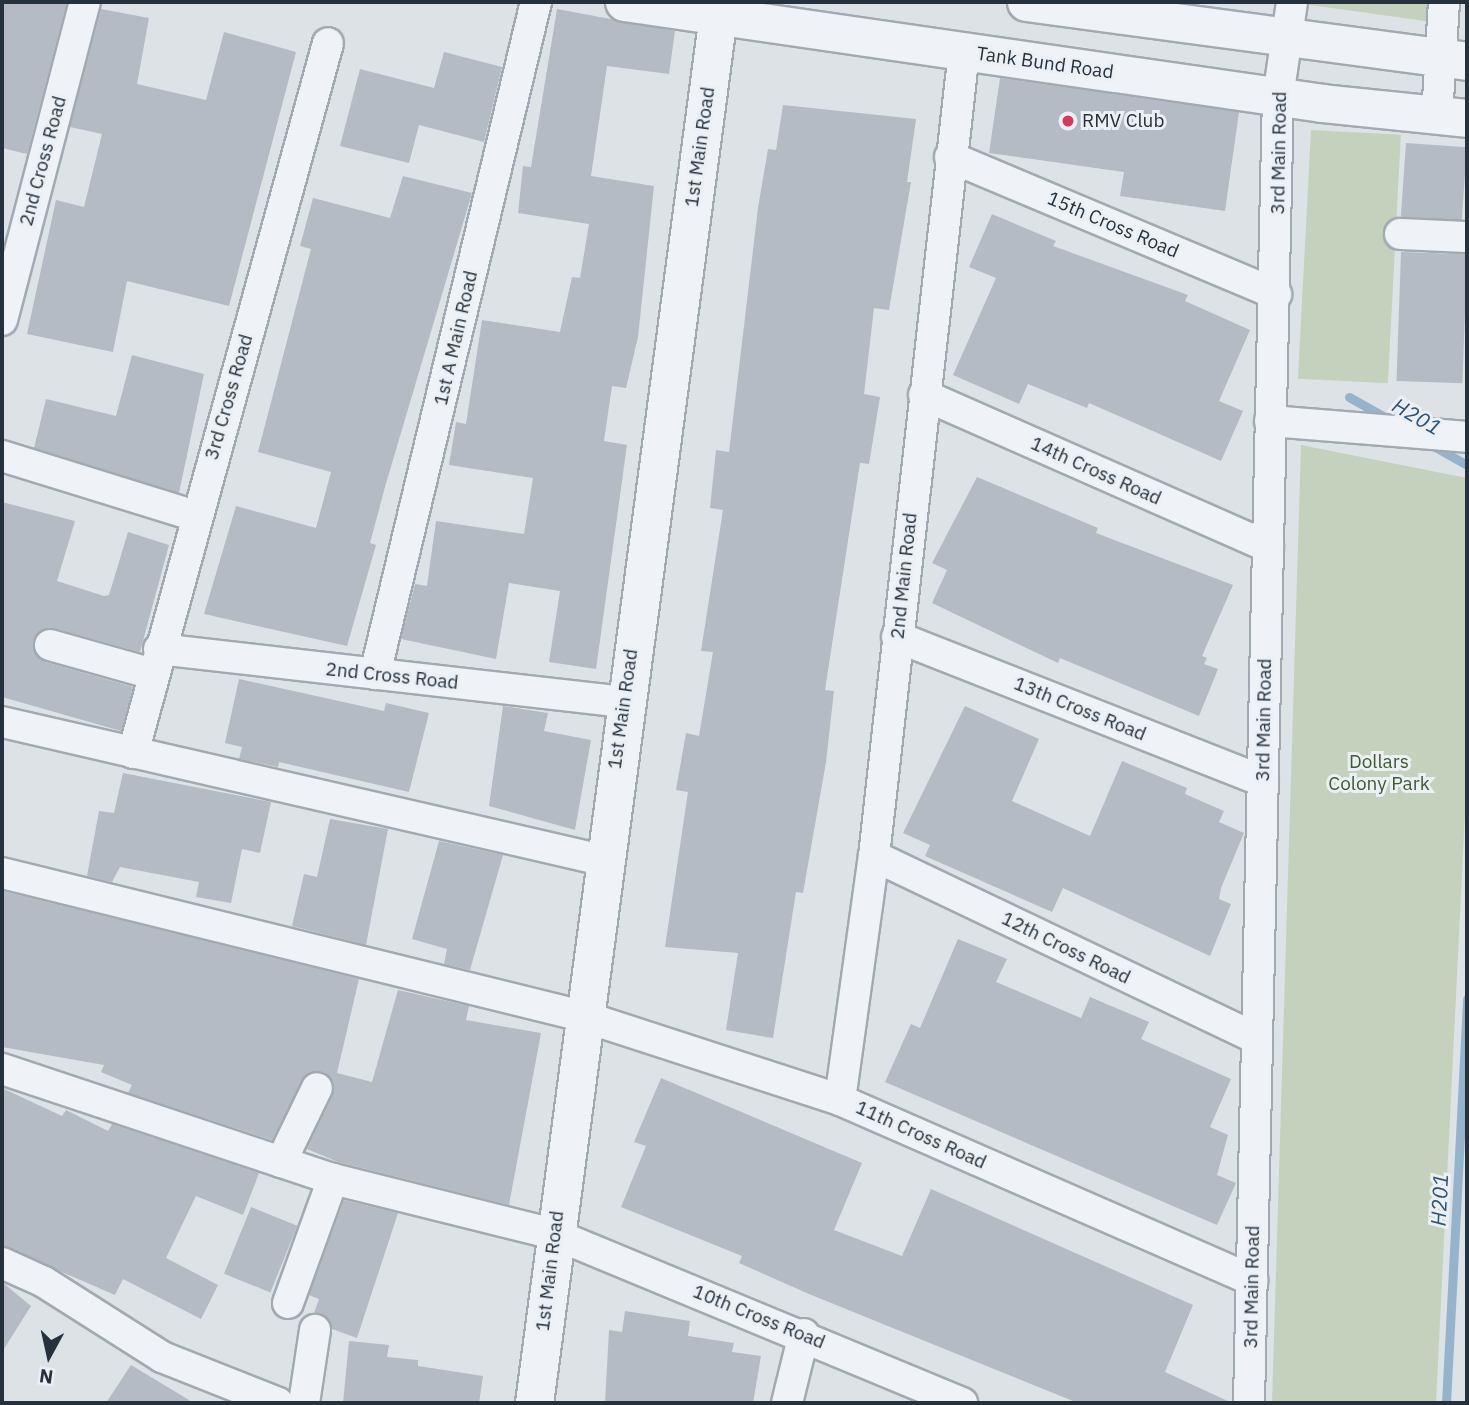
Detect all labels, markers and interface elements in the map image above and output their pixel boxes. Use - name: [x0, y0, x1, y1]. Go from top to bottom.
- street label: Tank Bund Road: [975, 42, 1115, 84]
- street label: 1st Main Road: [680, 86, 720, 208]
- street label: 3rd Main Road: [1267, 91, 1291, 215]
- street label: 2nd Cross Road: [15, 94, 71, 228]
- place label: RMV Club: [1082, 110, 1164, 132]
- marker: RMV Club: [1060, 113, 1076, 129]
- street label: 15th Cross Road: [1044, 187, 1182, 263]
- street label: 1st A Main Road: [429, 268, 483, 408]
- street label: 3rd Cross Road: [200, 332, 258, 462]
- water label: H201: [1388, 392, 1446, 440]
- street label: 14th Cross Road: [1027, 432, 1165, 510]
- street label: 2nd Main Road: [886, 512, 922, 640]
- street label: 1st Main Road: [603, 648, 643, 770]
- street label: 2nd Cross Road: [324, 658, 460, 694]
- street label: 3rd Main Road: [1252, 658, 1276, 782]
- street label: 13th Cross Road: [1011, 672, 1149, 746]
- park label: Dollars Colony Park: [1328, 751, 1430, 795]
- street label: 12th Cross Road: [998, 907, 1134, 989]
- street label: 11th Cross Road: [852, 1096, 990, 1174]
- water label: H201: [1425, 1173, 1453, 1227]
- street label: 1st Main Road: [531, 1210, 569, 1332]
- street label: 3rd Main Road: [1240, 1225, 1264, 1349]
- street label: 10th Cross Road: [690, 1280, 828, 1354]
- north arrow: [14, 1321, 84, 1391]
- text: N: [38, 1364, 55, 1390]

